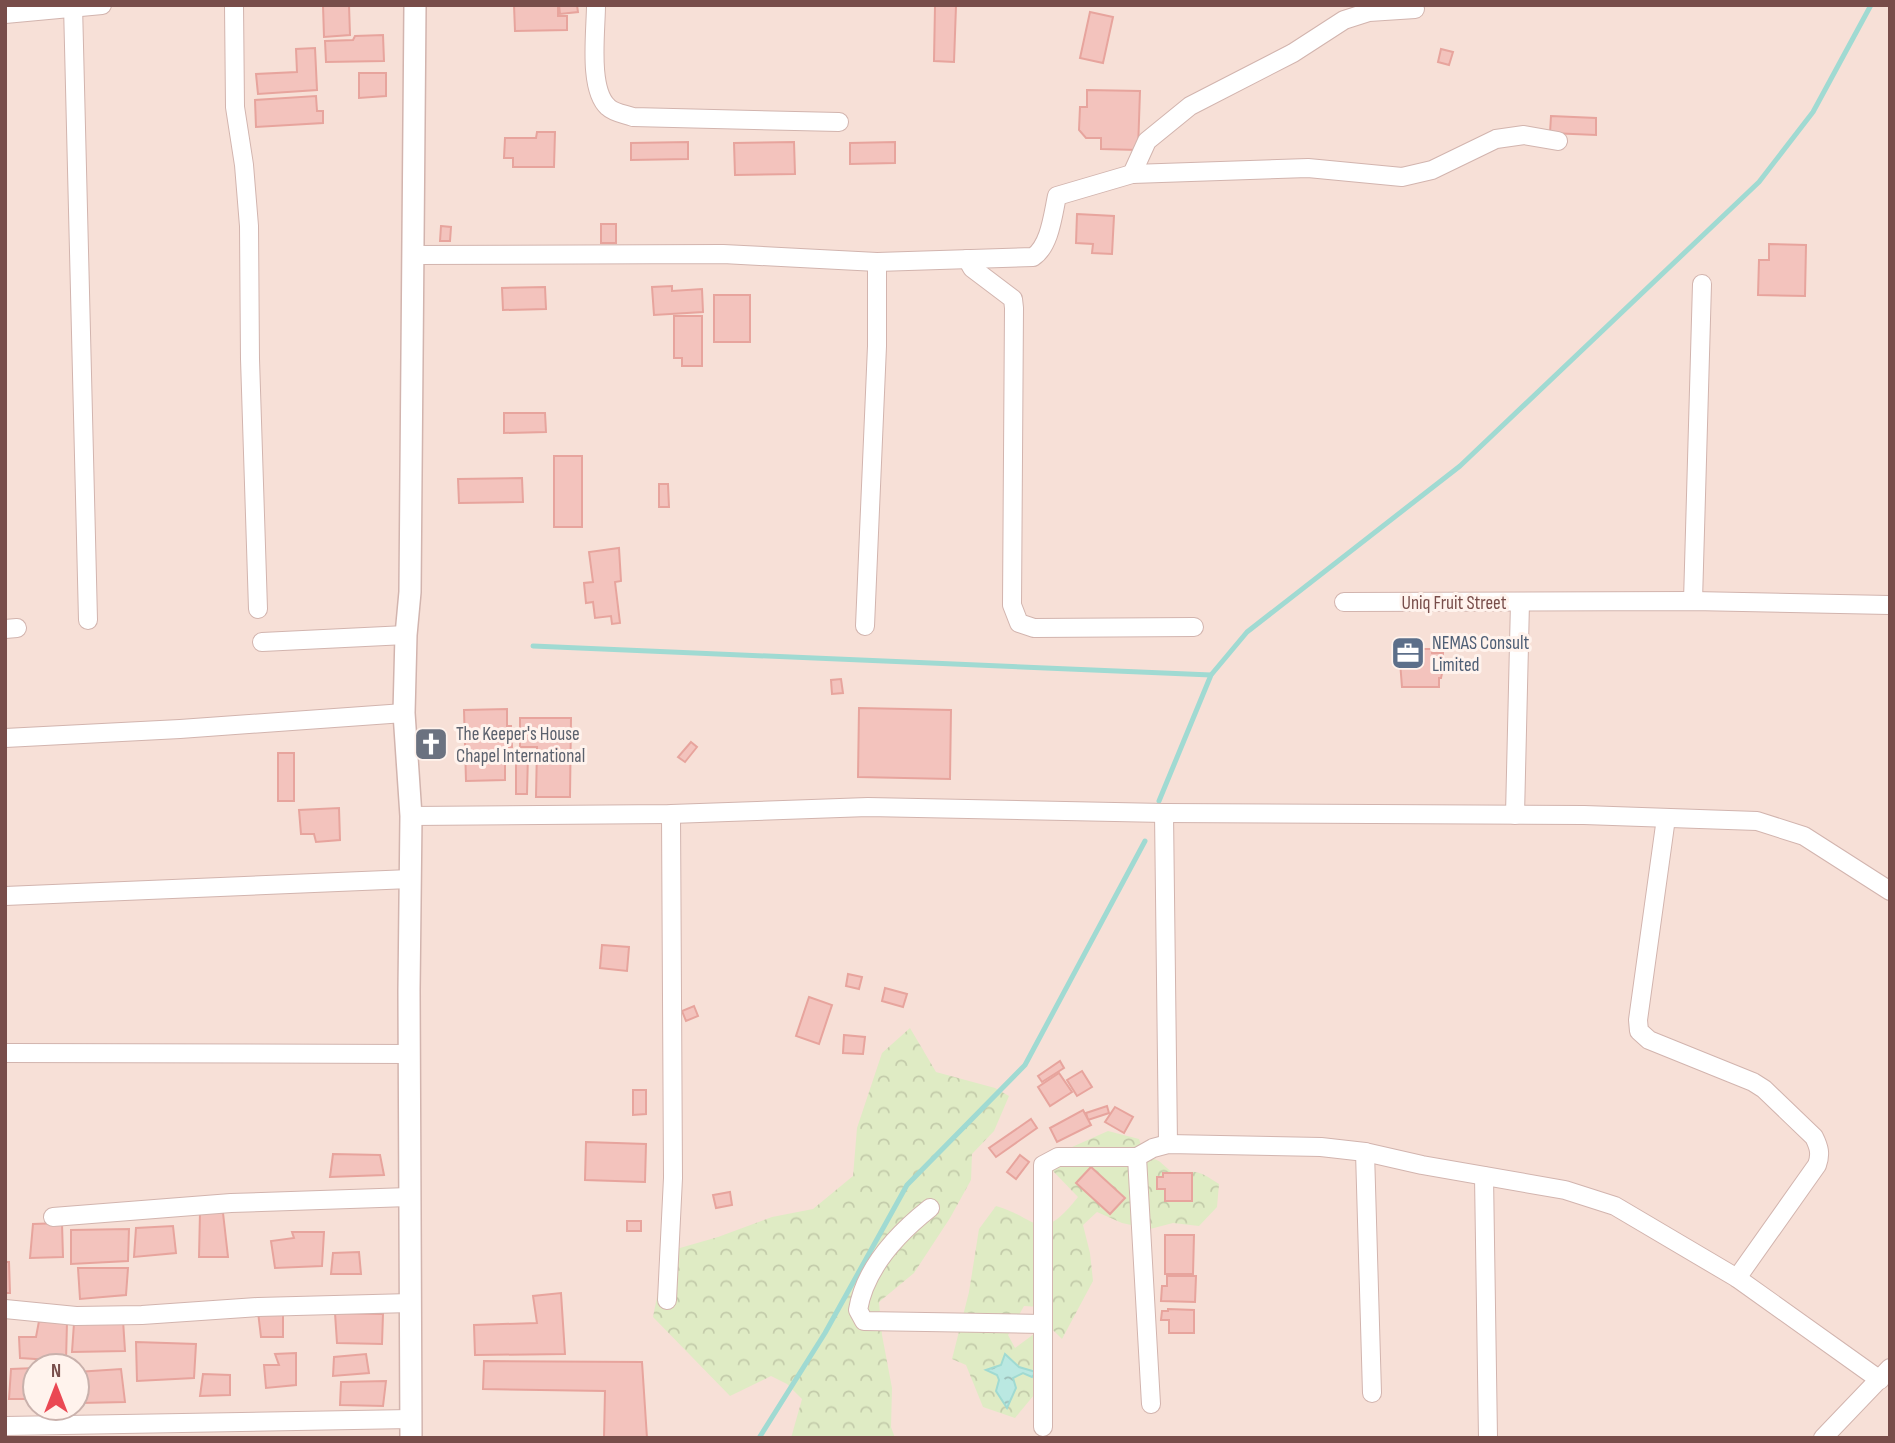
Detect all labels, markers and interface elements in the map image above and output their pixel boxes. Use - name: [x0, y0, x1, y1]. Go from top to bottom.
- street label: Uniq Fruit Street: [1401, 592, 1507, 615]
- place label: NEMAS Consult Limited: [1432, 632, 1529, 677]
- office icon: NEMAS Consult Limited: [1389, 634, 1427, 672]
- place label: The Keeper's House Chapel International: [456, 723, 585, 768]
- church icon: The Keeper's House Chapel International: [412, 725, 450, 763]
- north arrow: [21, 1352, 91, 1422]
- text: N: [51, 1360, 61, 1383]

